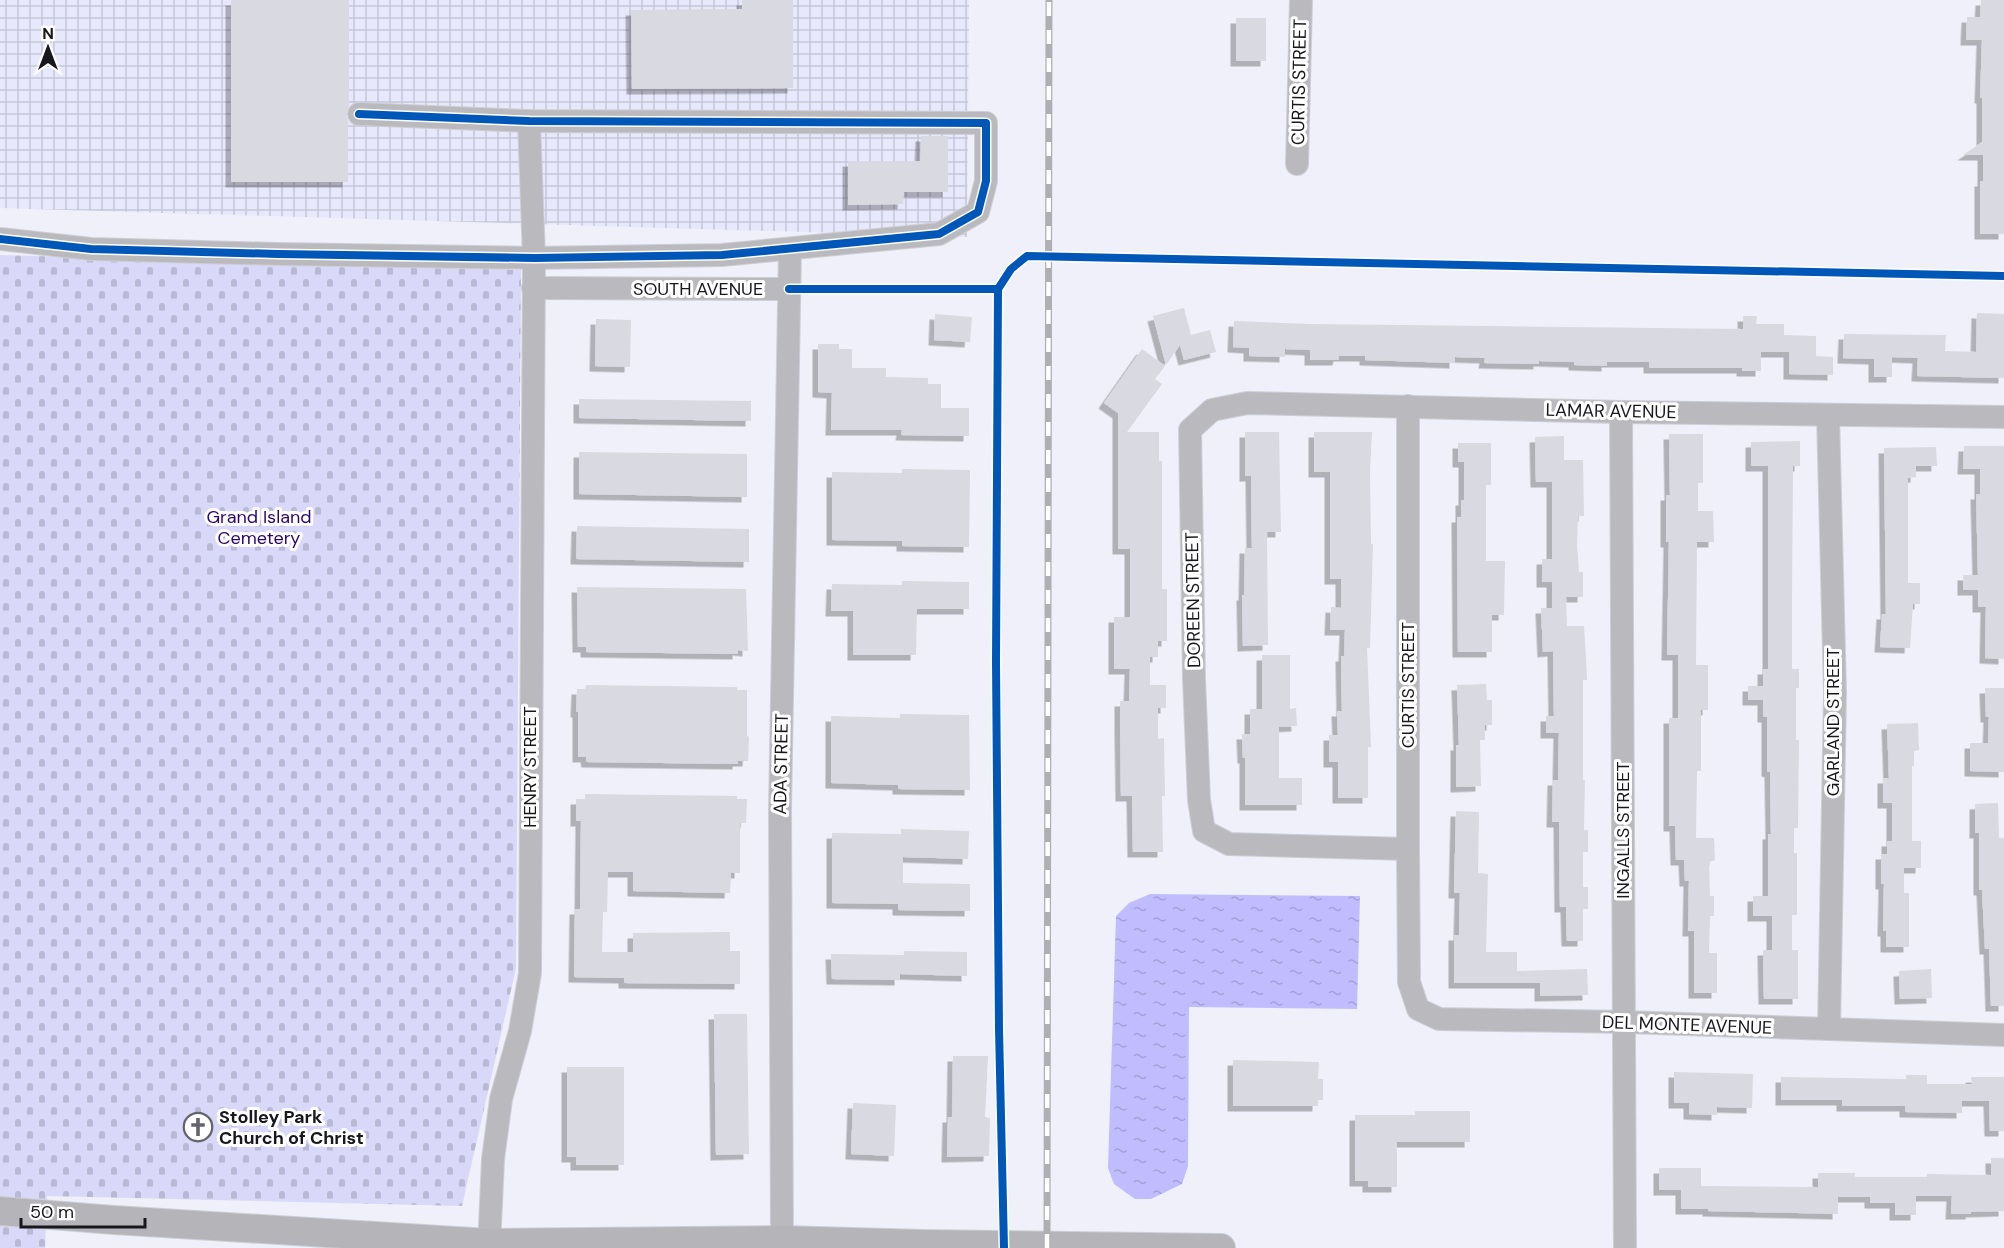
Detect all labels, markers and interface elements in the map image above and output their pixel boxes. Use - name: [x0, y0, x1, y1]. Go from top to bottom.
- north arrow: [18, 18, 78, 78]
- street label: CURTIS STREET: [1286, 19, 1312, 145]
- text: N: [42, 23, 54, 44]
- street label: SOUTH AVENUE: [633, 277, 763, 301]
- street label: LAMAR AVENUE: [1545, 398, 1677, 424]
- park label: Grand Island Cemetery: [206, 505, 312, 550]
- street label: DOREEN STREET: [1180, 532, 1206, 668]
- street label: CURTIS STREET: [1396, 622, 1420, 748]
- street label: GARLAND STREET: [1821, 648, 1845, 796]
- street label: HENRY STREET: [518, 706, 542, 828]
- street label: ADA STREET: [768, 713, 794, 815]
- street label: INGALLS STREET: [1611, 761, 1635, 899]
- street label: DEL MONTE AVENUE: [1602, 1010, 1772, 1040]
- place label: Stolley Park Church of Christ: [219, 1105, 364, 1150]
- church icon: Stolley Park Church of Christ: [182, 1111, 214, 1143]
- scale bar: [21, 1191, 146, 1229]
- text: 50 m: [30, 1200, 74, 1224]

